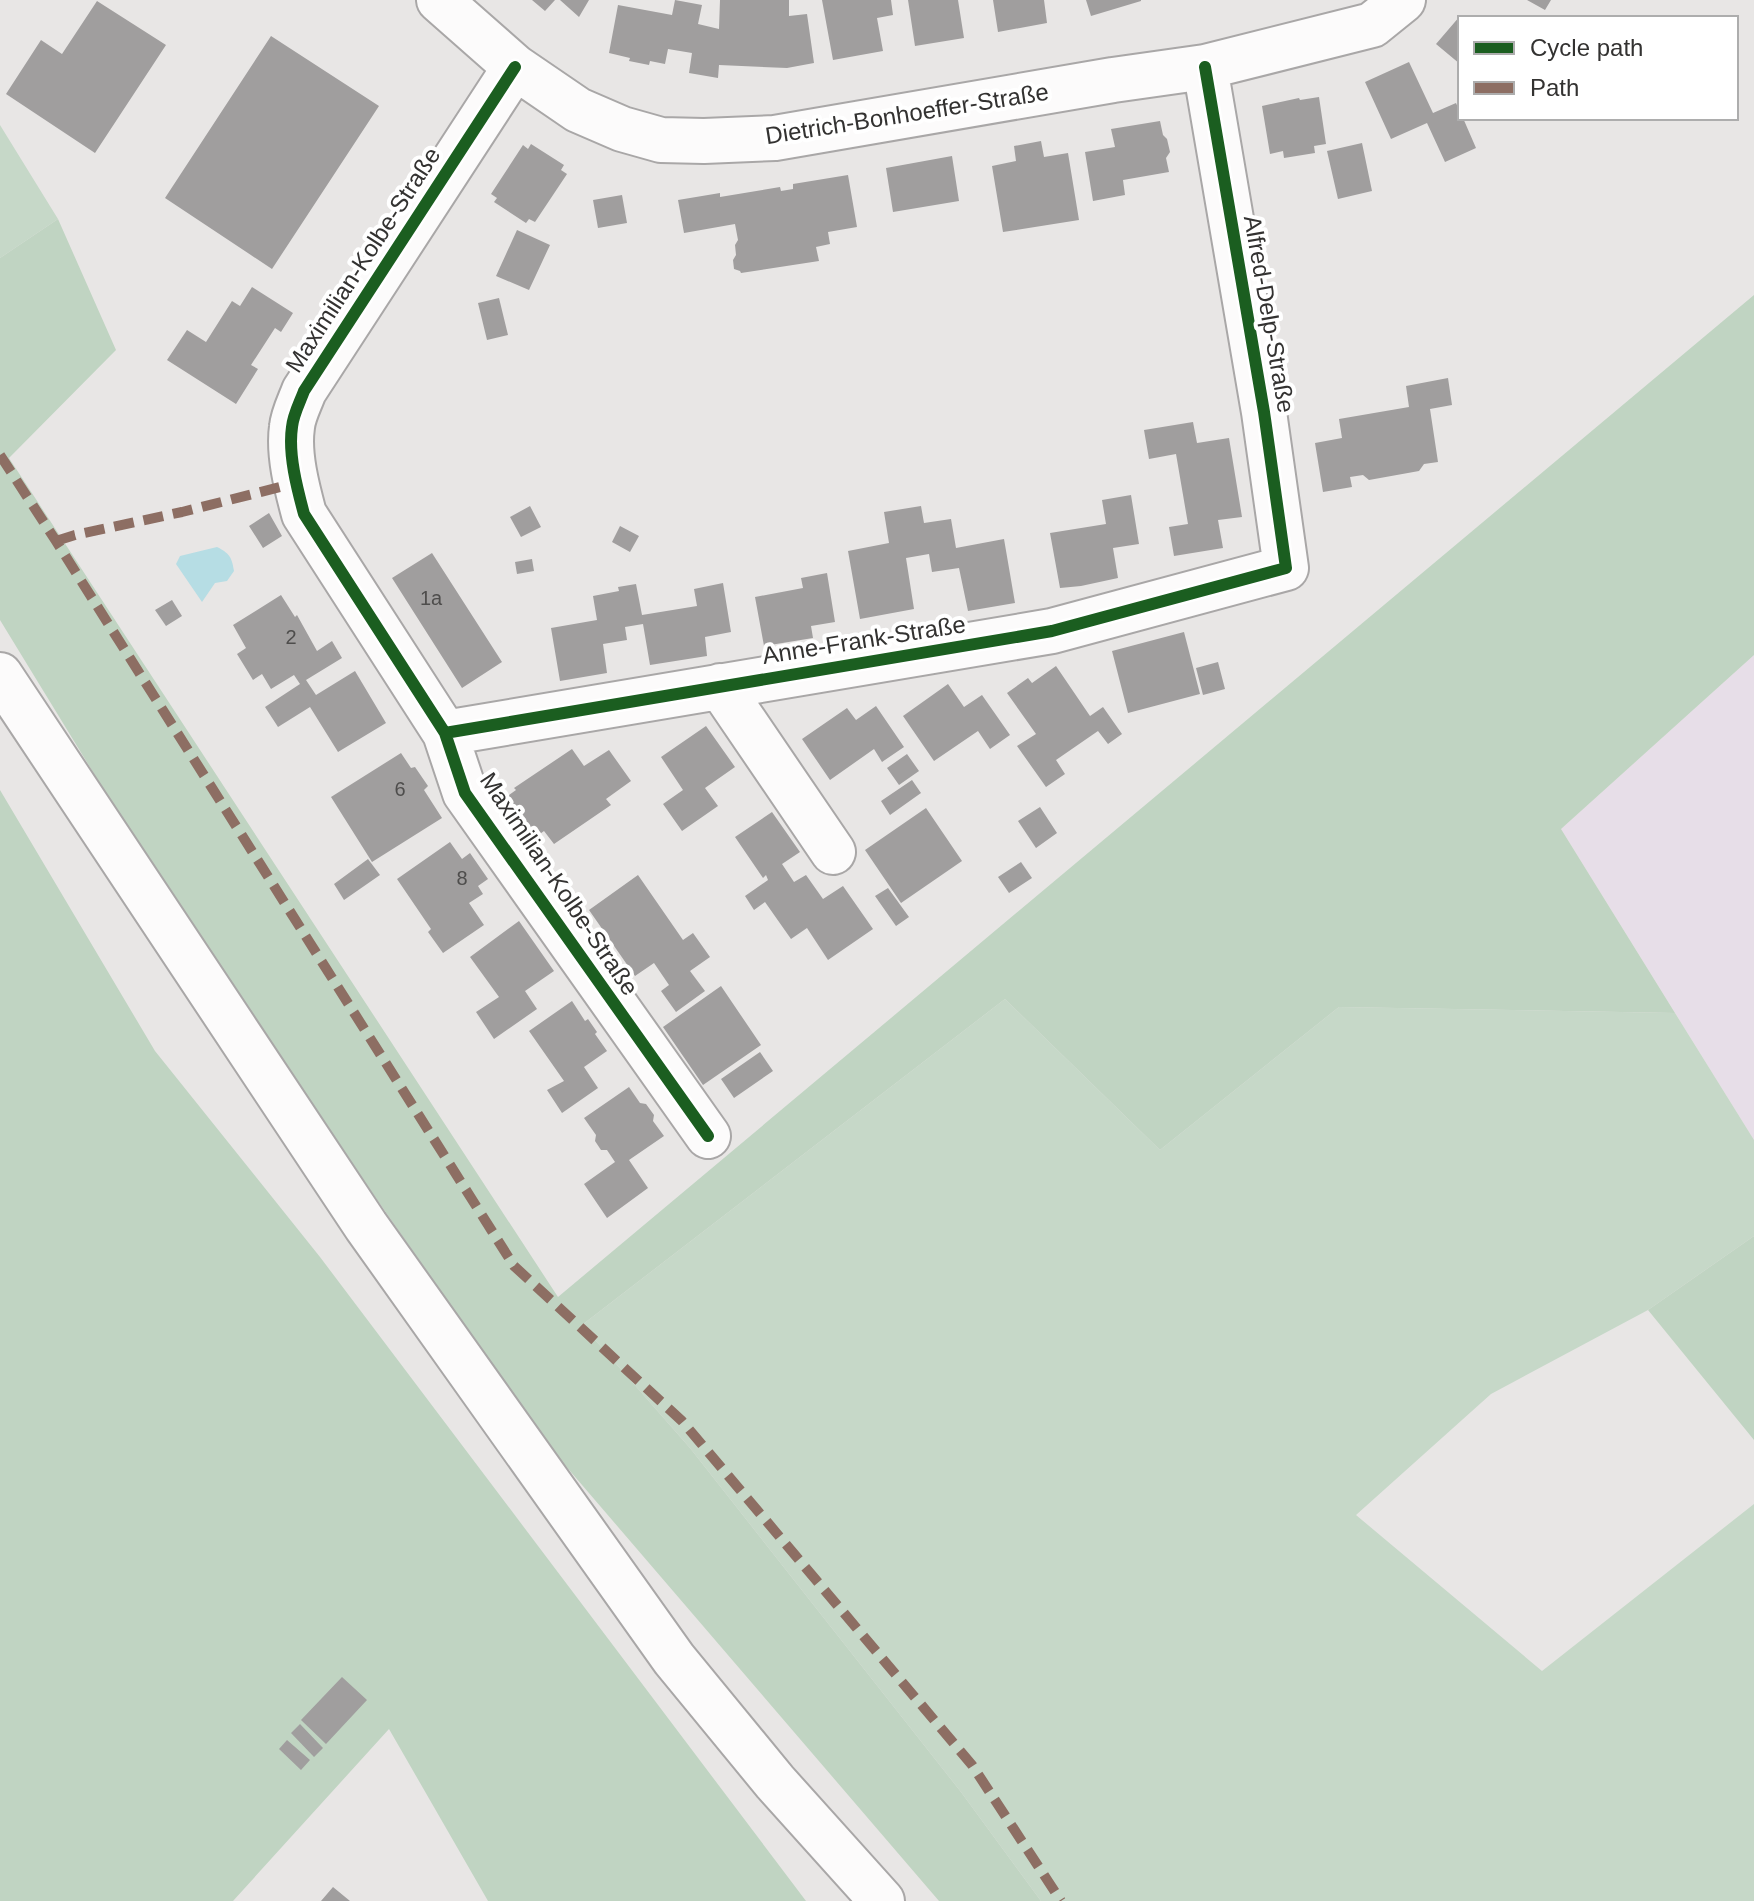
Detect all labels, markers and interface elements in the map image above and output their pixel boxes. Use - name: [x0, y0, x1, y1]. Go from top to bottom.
- legend: [1458, 16, 1738, 120]
- text: Cycle path: [1530, 34, 1643, 61]
- text: Path: [1530, 74, 1579, 101]
- street label: Dietrich-Bonhoeffer-Straße: [763, 78, 1050, 149]
- street label: Maximilian-Kolbe-Straße: [280, 142, 445, 377]
- street label: Alfred-Delp-Straße: [1239, 213, 1300, 415]
- house number: 1a: [420, 587, 443, 609]
- street label: Anne-Frank-Straße: [760, 610, 967, 669]
- house number: 2: [285, 626, 297, 648]
- street label: Maximilian-Kolbe-Straße: [475, 767, 644, 1000]
- house number: 6: [394, 778, 406, 800]
- house number: 8: [456, 867, 468, 889]

